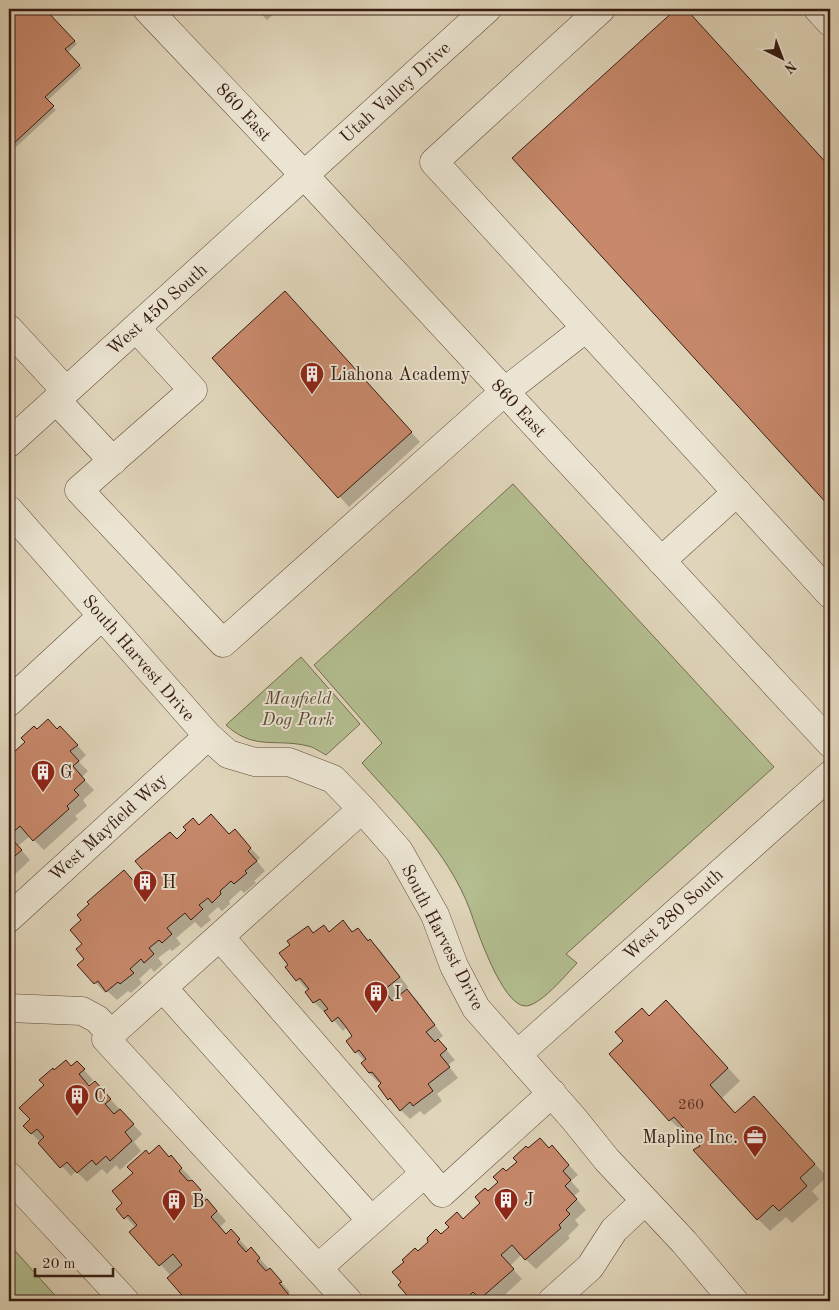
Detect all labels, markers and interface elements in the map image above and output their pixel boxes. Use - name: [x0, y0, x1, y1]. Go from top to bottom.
- north arrow: [756, 32, 806, 82]
- street label: Utah Valley Drive: [337, 39, 454, 147]
- text: N: [781, 58, 799, 76]
- street label: 860 East: [212, 80, 274, 145]
- street label: West 450 South: [104, 260, 211, 359]
- building icon: Liahona Academy: [299, 361, 325, 395]
- place label: Liahona Academy: [330, 366, 471, 384]
- street label: 860 East: [487, 376, 549, 441]
- street label: South Harvest Drive: [79, 592, 198, 725]
- park label: Mayfield Dog Park: [261, 690, 335, 729]
- building icon: G: [30, 759, 56, 793]
- place label: G: [60, 764, 73, 782]
- street label: West Mayfield Way: [46, 770, 171, 885]
- street label: South Harvest Drive: [398, 862, 487, 1013]
- street label: West 280 South: [620, 865, 727, 964]
- building icon: H: [132, 869, 158, 903]
- place label: H: [162, 874, 176, 892]
- building icon: I: [363, 980, 389, 1014]
- place label: I: [394, 985, 401, 1003]
- building icon: C: [64, 1083, 90, 1117]
- place label: C: [94, 1088, 106, 1106]
- house number: 260: [678, 1098, 704, 1113]
- office icon: Mapline Inc.: [742, 1124, 768, 1158]
- place label: Mapline Inc.: [642, 1129, 738, 1147]
- building icon: J: [493, 1187, 519, 1221]
- building icon: B: [161, 1188, 187, 1222]
- place label: J: [524, 1192, 534, 1210]
- place label: B: [192, 1193, 204, 1211]
- scale bar: [35, 1245, 112, 1277]
- text: 20 m: [42, 1257, 76, 1272]

